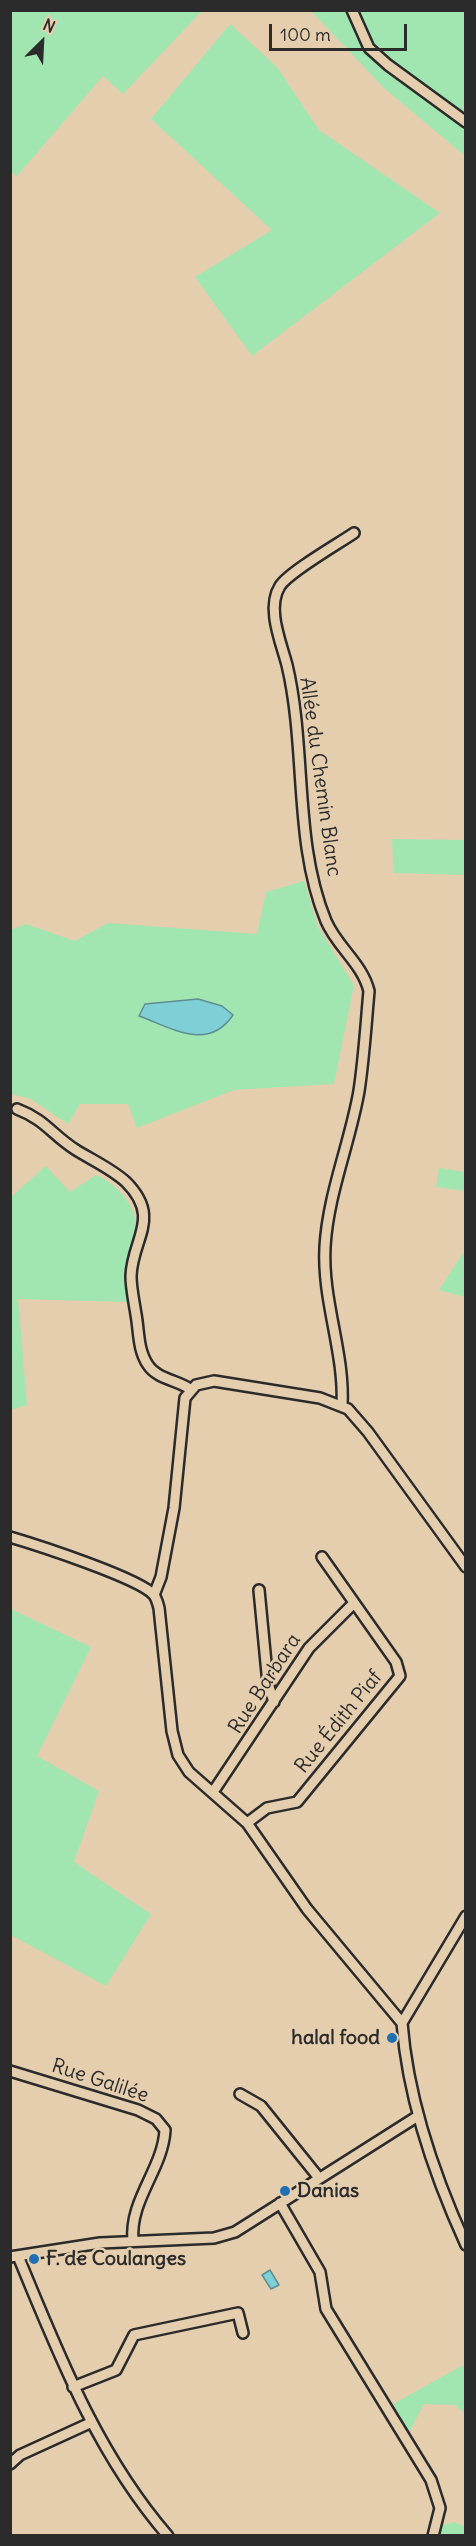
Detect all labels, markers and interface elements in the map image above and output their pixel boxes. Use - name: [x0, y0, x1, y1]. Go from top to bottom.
- north arrow: [12, 12, 72, 72]
- scale bar: [272, 12, 410, 50]
- text: N: [40, 14, 58, 37]
- text: 100 m: [280, 23, 331, 46]
- street label: Allée du Chemin Blanc: [294, 676, 346, 878]
- street label: Rue Barbara: [224, 1630, 306, 1738]
- street label: Rue Édith Piaf: [290, 1666, 388, 1778]
- place label: halal food: [291, 2026, 380, 2050]
- marker: halal food: [385, 2031, 399, 2045]
- street label: Rue Galilée: [48, 2054, 152, 2108]
- place label: Danias: [297, 2179, 359, 2203]
- marker: Danias: [278, 2184, 292, 2198]
- place label: F. de Coulanges: [46, 2247, 186, 2271]
- marker: F. de Coulanges: [27, 2252, 41, 2266]

